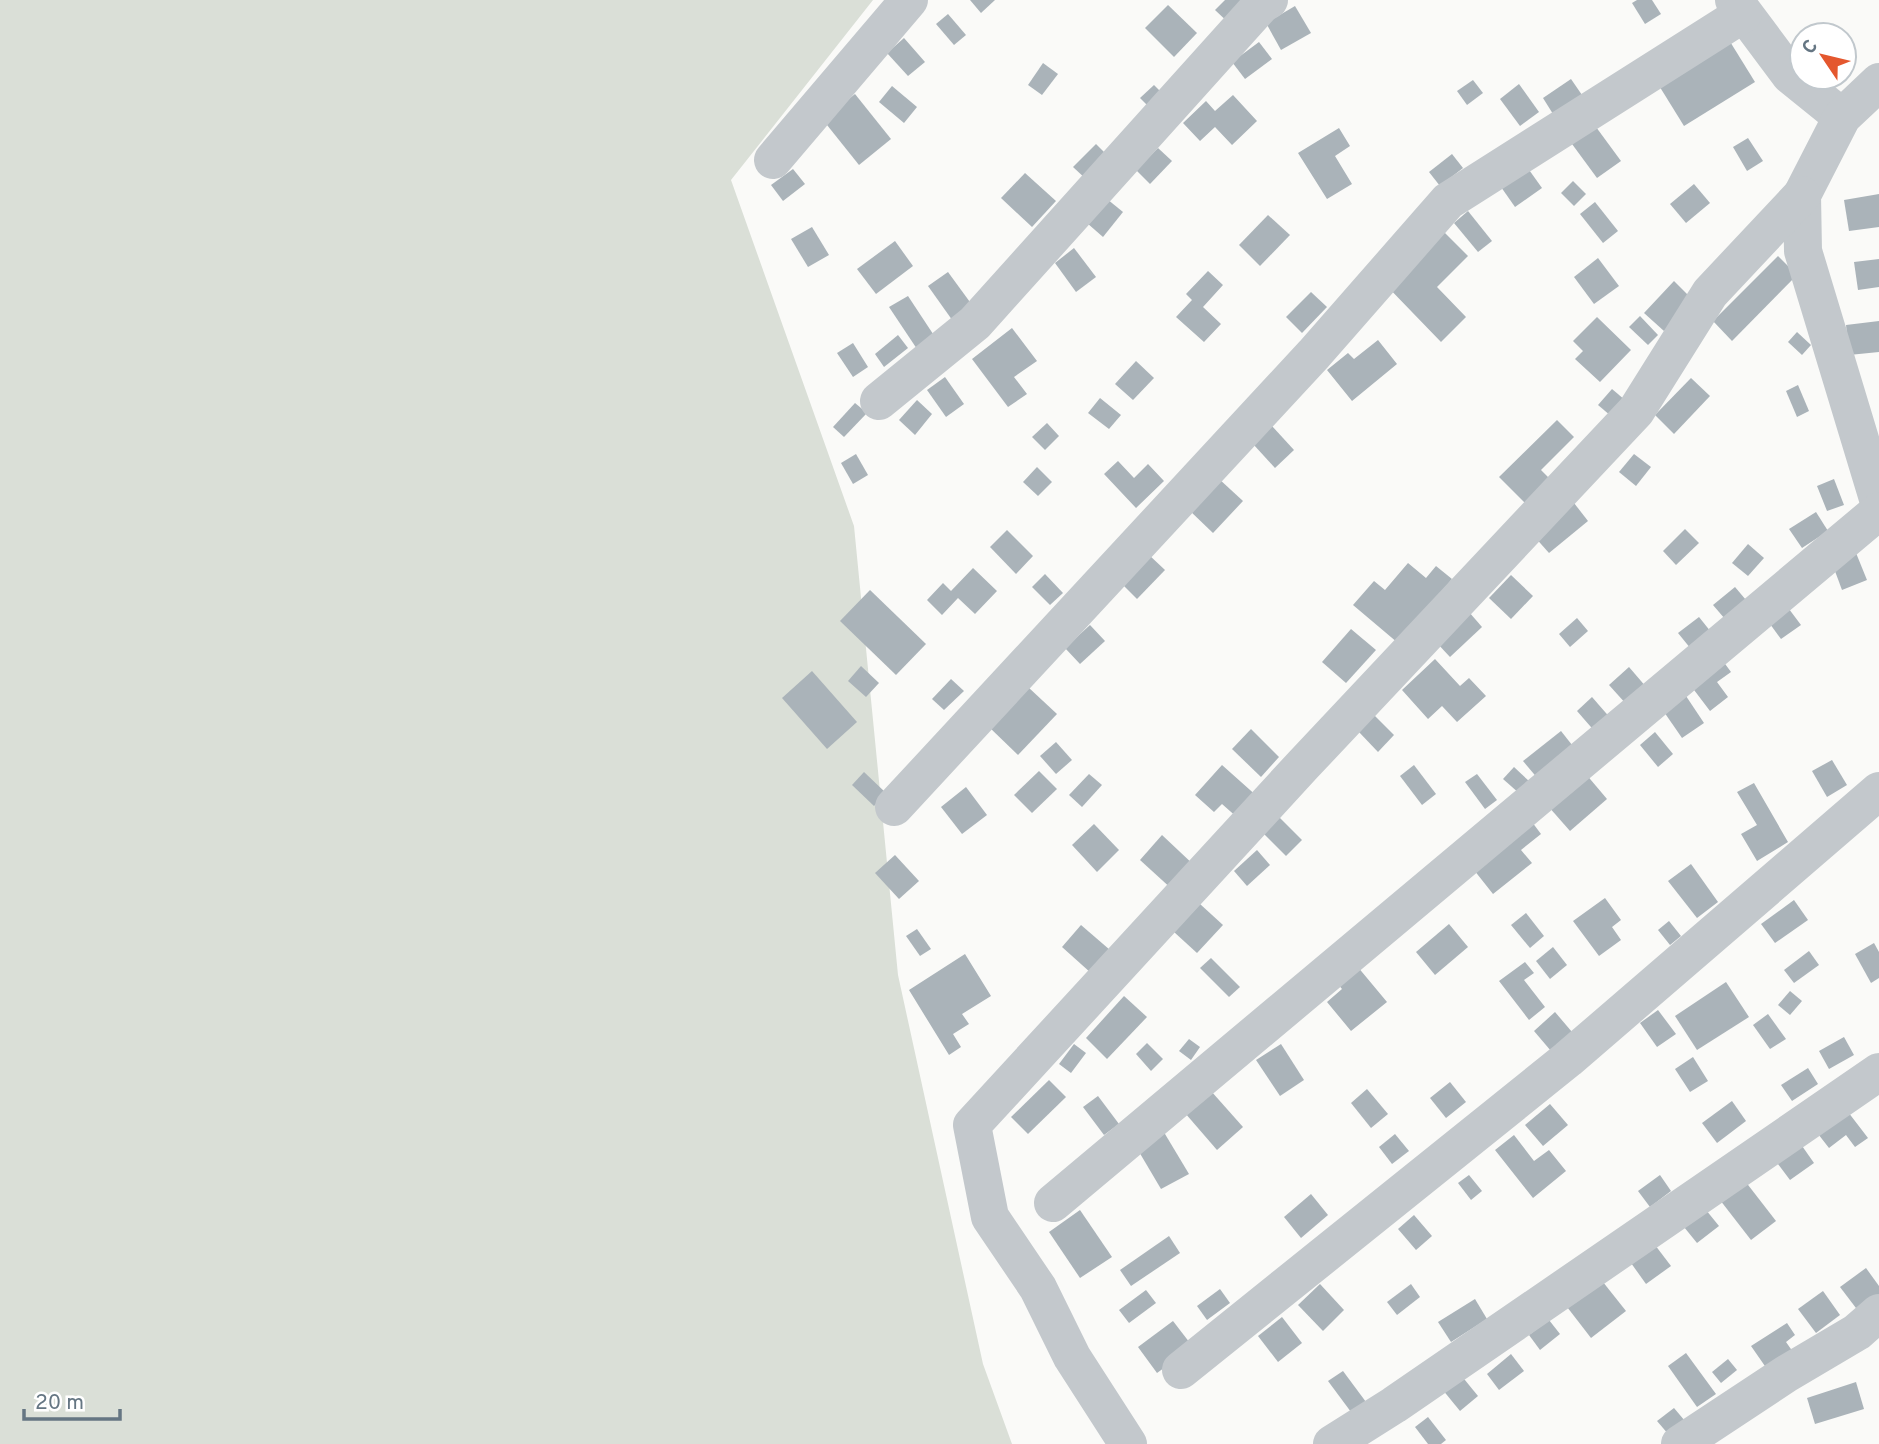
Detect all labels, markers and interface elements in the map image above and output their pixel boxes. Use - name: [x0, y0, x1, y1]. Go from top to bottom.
- north arrow: [1788, 21, 1858, 91]
- text: С: [1797, 36, 1824, 59]
- scale bar: [24, 1378, 121, 1422]
- text: 20 m: [35, 1390, 84, 1417]

